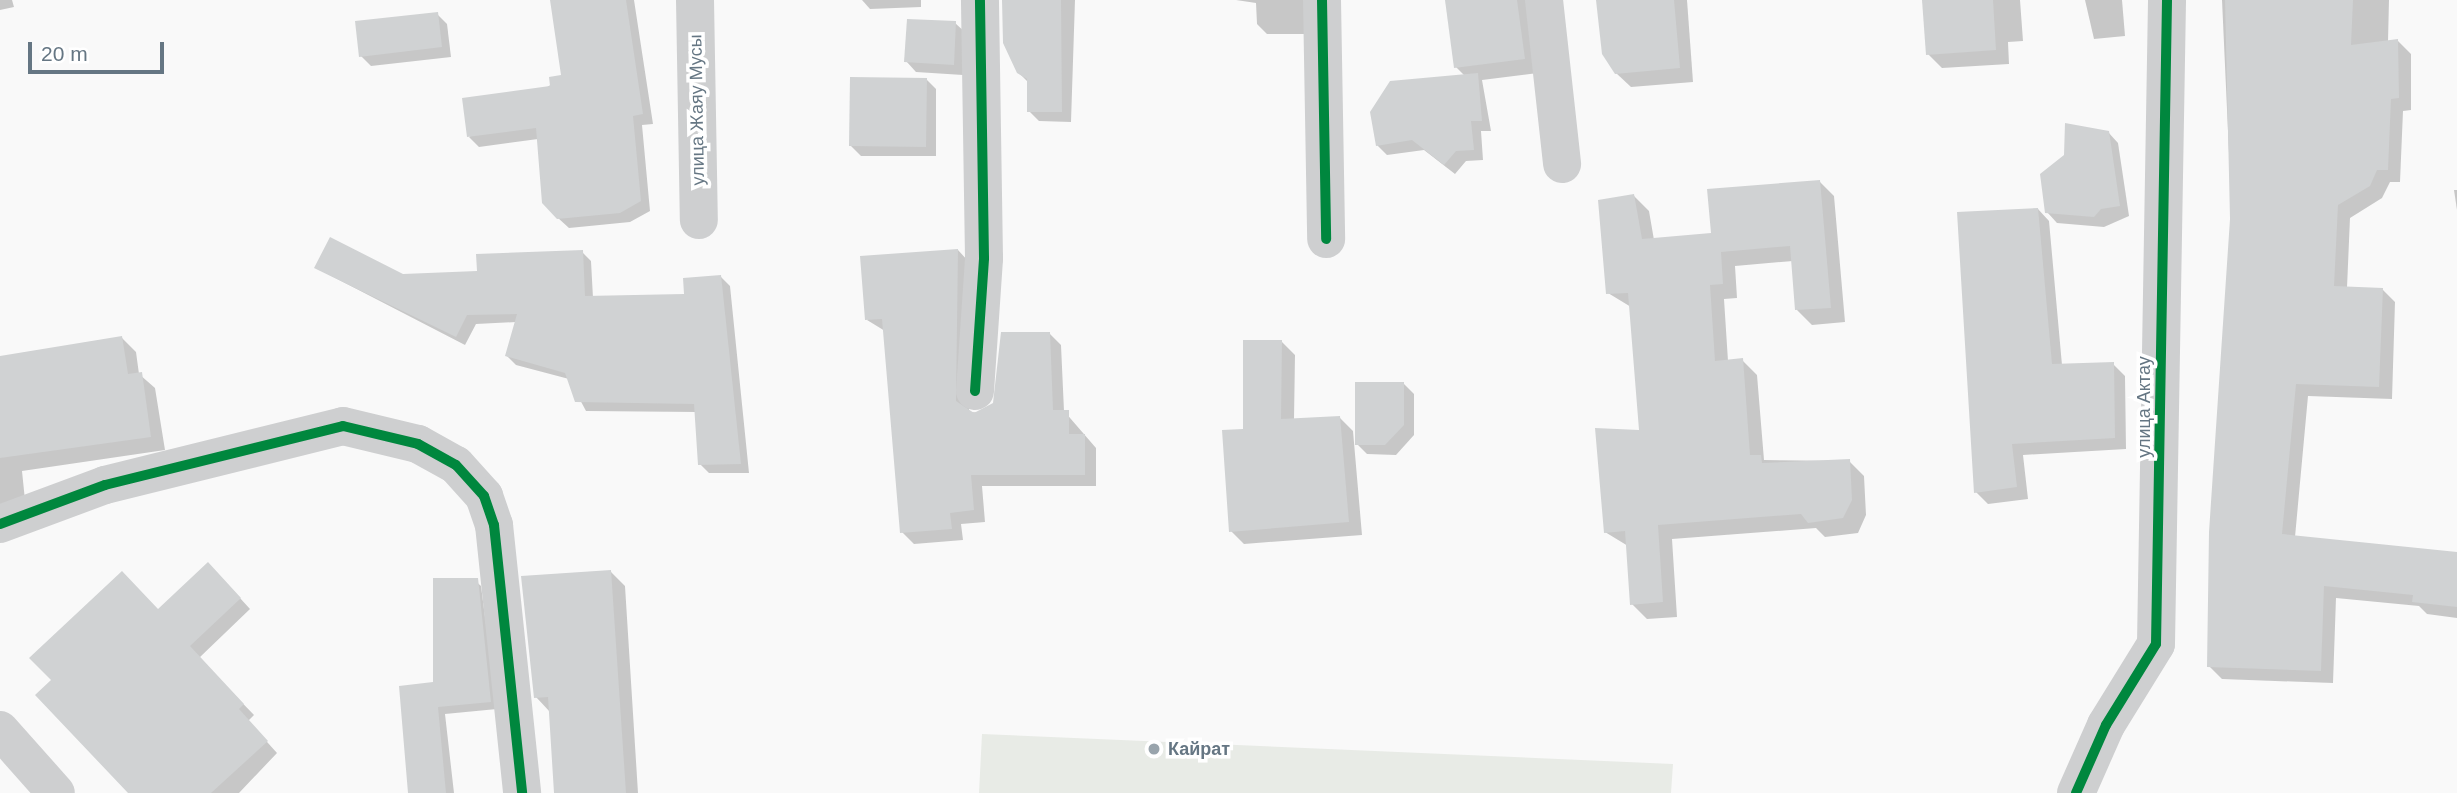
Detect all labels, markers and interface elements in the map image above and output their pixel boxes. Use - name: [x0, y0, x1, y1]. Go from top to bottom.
- scale bar: [32, 28, 168, 72]
- street label: улица Жаяу Мусы: [685, 34, 709, 186]
- text: 20 m: [41, 42, 88, 65]
- street label: улица Актау: [2133, 356, 2155, 458]
- place label: Кайрат: [1168, 738, 1230, 760]
- marker: Кайрат: [1146, 741, 1162, 757]

